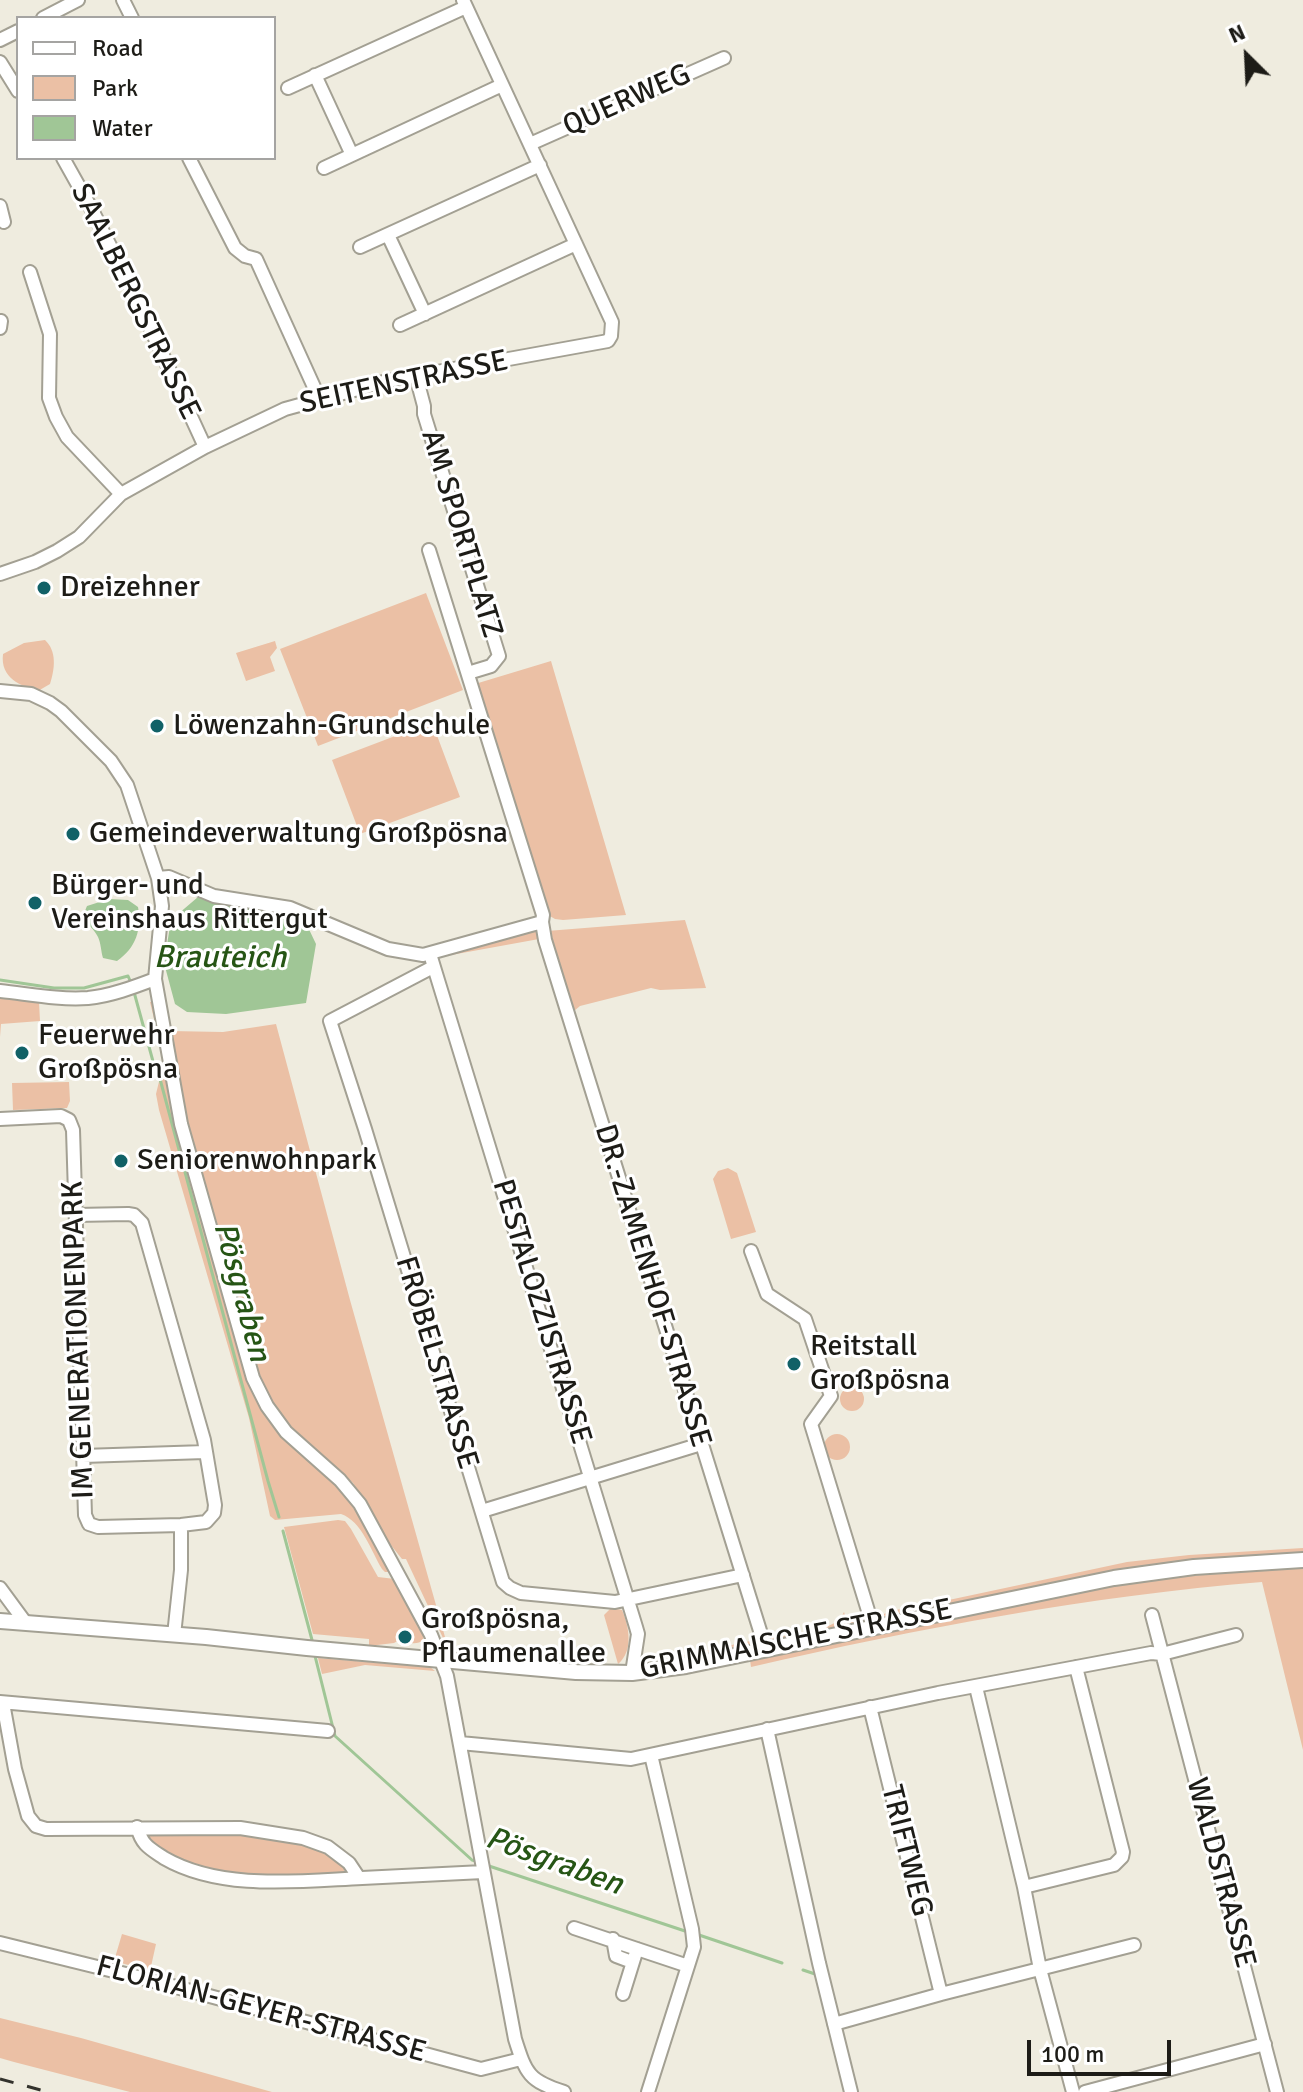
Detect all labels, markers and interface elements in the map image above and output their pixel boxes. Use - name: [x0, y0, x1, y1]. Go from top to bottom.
- legend: [16, 16, 276, 160]
- north arrow: [1207, 16, 1287, 96]
- text: N: [1225, 18, 1250, 49]
- text: Road: [92, 33, 143, 63]
- street label: QUERWEG: [558, 57, 696, 145]
- text: Park: [92, 73, 138, 103]
- text: Water: [92, 113, 152, 143]
- street label: SAALBERGSTRASSE: [62, 178, 208, 426]
- street label: SEITENSTRASSE: [297, 343, 511, 423]
- street label: AM SPORTPLATZ: [412, 426, 510, 642]
- place label: Dreizehner: [60, 570, 200, 606]
- marker: Dreizehner: [35, 579, 53, 597]
- place label: Löwenzahn-Grundschule: [173, 708, 490, 744]
- marker: Löwenzahn-Grundschule: [148, 717, 166, 735]
- place label: Gemeindeverwaltung Großpösna: [89, 816, 508, 852]
- marker: Gemeindeverwaltung Großpösna: [64, 825, 82, 843]
- place label: Bürger- und Vereinshaus Rittergut: [51, 868, 328, 938]
- marker: Bürger- und Vereinshaus Rittergut: [26, 894, 44, 912]
- water label: Brauteich: [154, 940, 286, 978]
- place label: Feuerwehr Großpösna: [38, 1018, 178, 1088]
- marker: Feuerwehr Großpösna: [13, 1044, 31, 1062]
- street label: DR.-ZAMENHOF-STRASSE: [586, 1120, 718, 1452]
- place label: Seniorenwohnpark: [137, 1143, 377, 1179]
- marker: Seniorenwohnpark: [112, 1152, 130, 1170]
- street label: PESTALOZZISTRASSE: [484, 1175, 598, 1449]
- street label: IM GENERATIONENPARK: [55, 1180, 103, 1500]
- water label: Pösgraben: [204, 1218, 278, 1366]
- street label: FRÖBELSTRASSE: [387, 1252, 485, 1474]
- place label: Reitstall Großpösna: [810, 1329, 950, 1400]
- marker: Reitstall Großpösna: [785, 1355, 803, 1373]
- street label: GRIMMAISCHE STRASSE: [637, 1592, 955, 1688]
- place label: Großpösna, Pflaumenallee: [421, 1602, 606, 1672]
- marker: Großpösna, Pflaumenallee: [396, 1628, 414, 1646]
- street label: WALDSTRASSE: [1177, 1774, 1263, 1972]
- street label: TRIFTWEG: [872, 1782, 940, 1920]
- water label: Pösgraben: [480, 1820, 628, 1904]
- street label: FLORIAN-GEYER-STRASSE: [92, 1949, 430, 2071]
- scale bar: [1031, 2024, 1175, 2074]
- text: 100 m: [1041, 2039, 1104, 2069]

